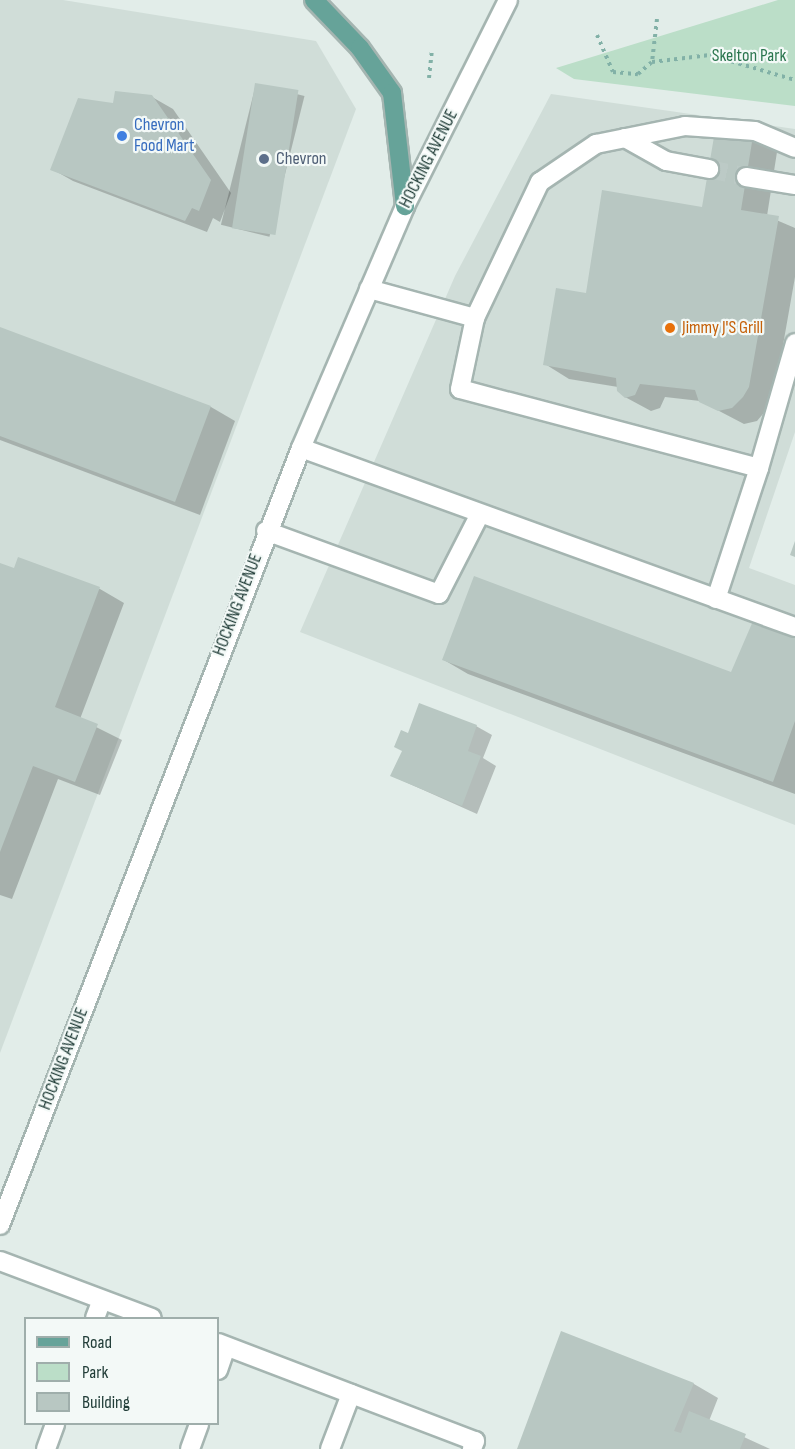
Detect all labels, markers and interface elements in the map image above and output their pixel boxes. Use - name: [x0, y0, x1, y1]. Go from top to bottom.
- park label: Skelton Park: [712, 45, 786, 67]
- street label: HOCKING AVENUE: [395, 106, 463, 212]
- place label: Chevron Food Mart: [134, 115, 194, 158]
- marker: Chevron Food Mart: [115, 129, 129, 143]
- place label: Chevron: [276, 148, 327, 170]
- marker: Chevron: [257, 152, 271, 166]
- place label: Jimmy J'S Grill: [682, 317, 763, 339]
- marker: Jimmy J'S Grill: [663, 321, 677, 335]
- street label: HOCKING AVENUE: [209, 551, 267, 659]
- street label: HOCKING AVENUE: [35, 1005, 93, 1113]
- legend: [24, 1317, 219, 1425]
- text: Road: [82, 1332, 112, 1353]
- text: Park: [82, 1362, 108, 1383]
- text: Building: [82, 1392, 130, 1413]

